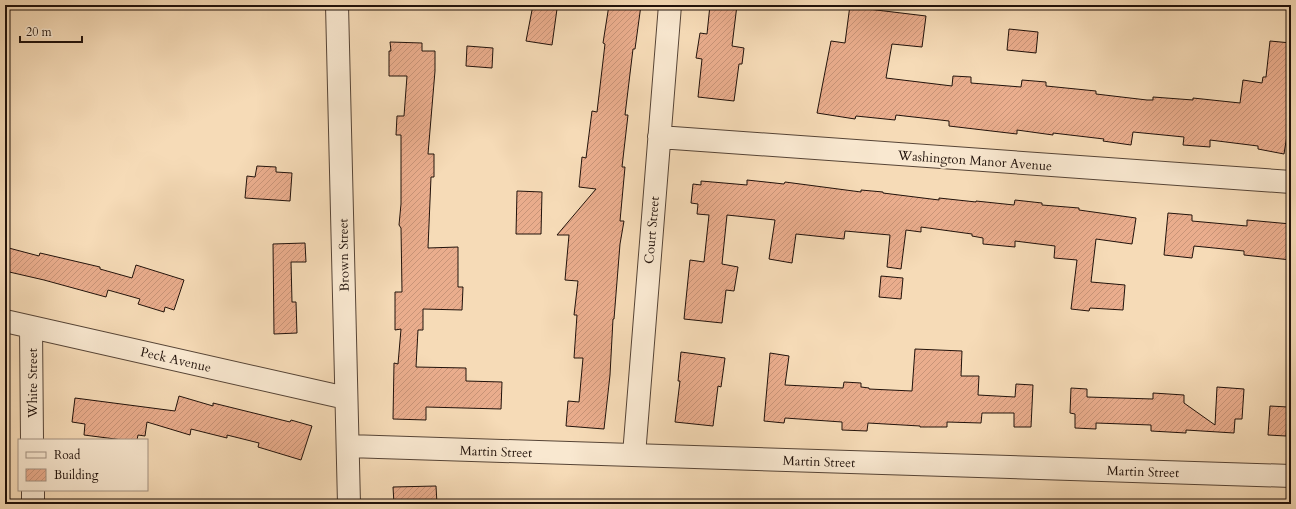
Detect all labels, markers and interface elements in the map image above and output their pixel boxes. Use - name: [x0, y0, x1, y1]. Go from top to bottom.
- scale bar: [20, 18, 82, 44]
- text: 20 m: [26, 24, 53, 40]
- street label: Washington Manor Avenue: [896, 147, 1053, 175]
- street label: Court Street: [640, 196, 664, 265]
- street label: Brown Street: [334, 218, 354, 292]
- street label: Peck Avenue: [139, 343, 213, 377]
- street label: White Street: [24, 348, 42, 419]
- legend: [18, 439, 148, 491]
- street label: Martin Street: [459, 442, 533, 462]
- text: Road: [54, 447, 81, 463]
- street label: Martin Street: [782, 452, 856, 472]
- street label: Martin Street: [1106, 462, 1180, 482]
- text: Building: [54, 467, 99, 483]

